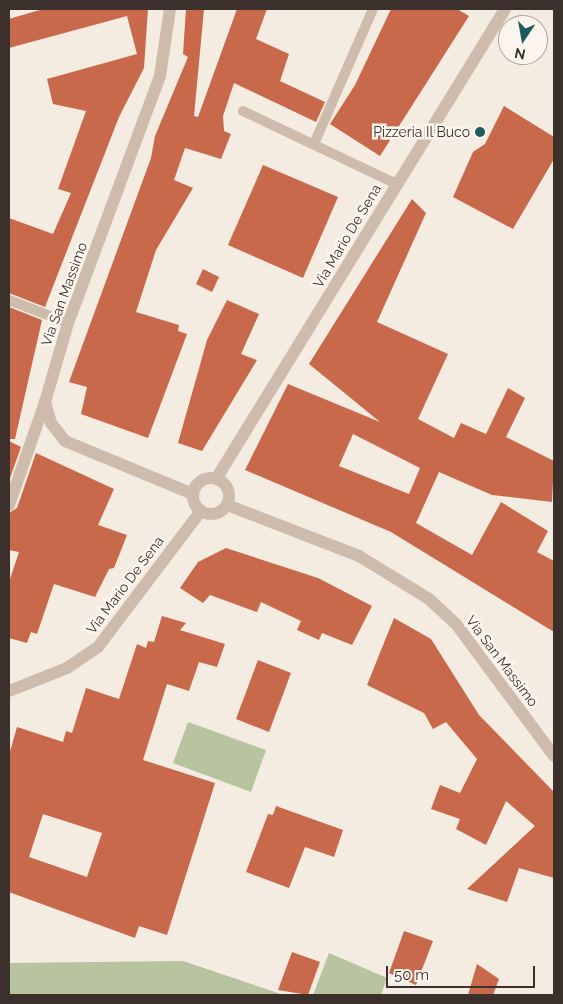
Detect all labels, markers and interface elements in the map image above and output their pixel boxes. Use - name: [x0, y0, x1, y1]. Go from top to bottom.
- north arrow: [498, 15, 548, 65]
- text: N: [513, 45, 527, 63]
- place label: Pizzeria Il Buco: [373, 124, 470, 140]
- marker: Pizzeria Il Buco: [474, 126, 486, 138]
- street label: Via Mario De Sena: [309, 181, 385, 291]
- street label: Via San Massimo: [37, 240, 91, 348]
- street label: Via Mario De Sena: [83, 533, 167, 637]
- street label: Via San Massimo: [462, 612, 542, 710]
- scale bar: [388, 956, 537, 988]
- text: 50 m: [394, 966, 429, 984]

